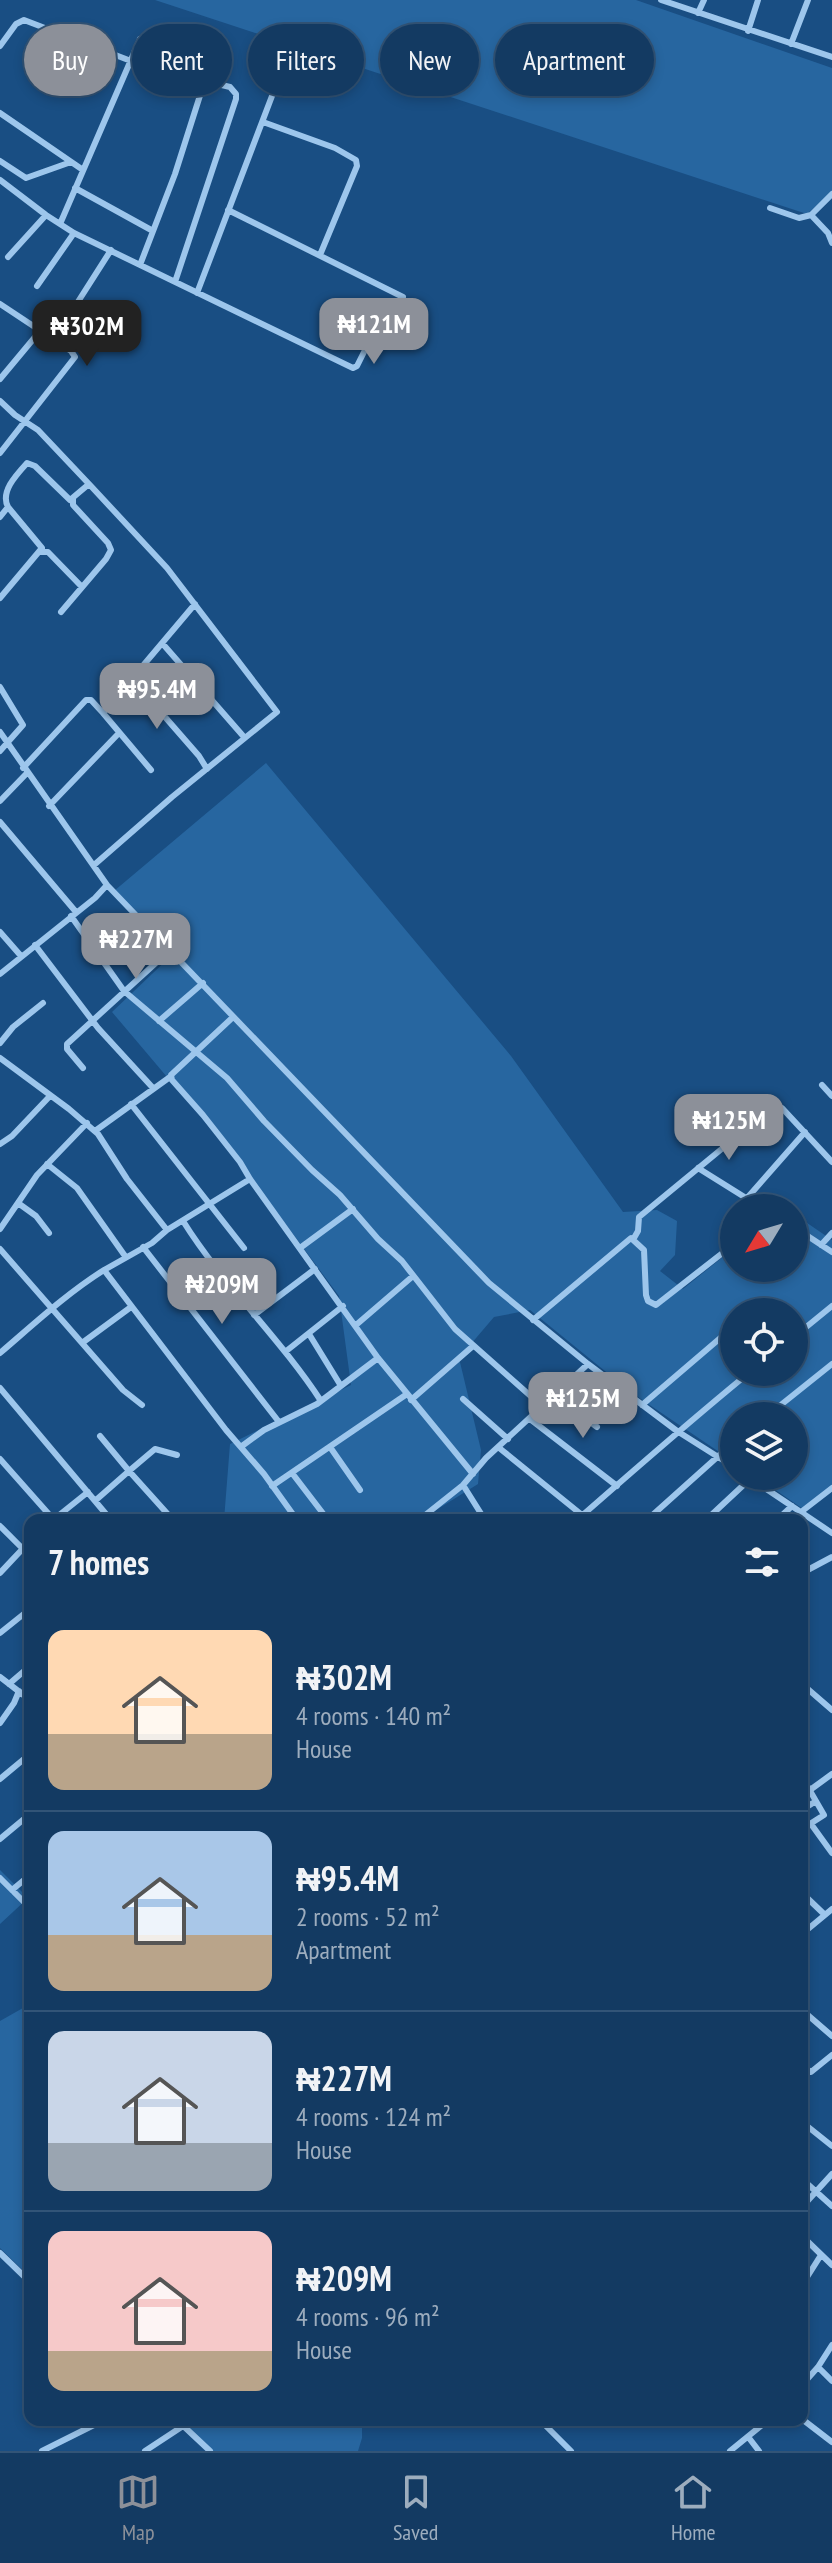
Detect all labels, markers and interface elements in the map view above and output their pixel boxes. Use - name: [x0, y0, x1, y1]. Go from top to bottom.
- chip: Buy: [24, 24, 116, 96]
- chip: Rent: [132, 24, 232, 96]
- chip: Filters: [248, 24, 364, 96]
- chip: New: [380, 24, 479, 96]
- chip: Apartment: [495, 24, 654, 96]
- pin: ₦121M: [318, 298, 430, 366]
- pin: ₦302M: [31, 300, 143, 368]
- text: ₦121M: [337, 307, 411, 340]
- text: ₦302M: [50, 309, 124, 342]
- pin: ₦95.4M: [92, 663, 222, 731]
- text: ₦95.4M: [118, 672, 196, 705]
- pin: ₦227M: [80, 913, 192, 981]
- text: ₦227M: [99, 922, 173, 955]
- pin: ₦125M: [673, 1094, 785, 1162]
- text: ₦125M: [692, 1103, 766, 1136]
- north arrow: [720, 1194, 808, 1282]
- map controls: [720, 1194, 808, 1490]
- pin: ₦209M: [166, 1258, 278, 1326]
- text: ₦209M: [185, 1267, 259, 1300]
- button: locate: [720, 1298, 808, 1386]
- pin: ₦125M: [527, 1372, 639, 1440]
- text: ₦125M: [546, 1381, 620, 1414]
- button: layers: [720, 1402, 808, 1490]
- text: 7 homes: [48, 1540, 149, 1584]
- icon: filters: [740, 1540, 784, 1584]
- text: ₦302M: [296, 1655, 392, 1699]
- icon: home: [112, 1662, 208, 1758]
- text: 4 rooms · 140 m²: [296, 1699, 451, 1732]
- text: House: [296, 1732, 352, 1765]
- text: ₦95.4M: [296, 1856, 399, 1900]
- icon: home: [112, 1863, 208, 1959]
- text: 2 rooms · 52 m²: [296, 1900, 440, 1933]
- text: Apartment: [296, 1933, 391, 1966]
- text: ₦227M: [296, 2056, 392, 2100]
- icon: home: [112, 2063, 208, 2159]
- text: 4 rooms · 124 m²: [296, 2100, 451, 2133]
- text: House: [296, 2133, 352, 2166]
- text: ₦209M: [296, 2256, 392, 2300]
- icon: home: [112, 2263, 208, 2359]
- text: 4 rooms · 96 m²: [296, 2300, 440, 2333]
- text: House: [296, 2333, 352, 2366]
- tab: Map: [116, 2470, 160, 2546]
- tab: Saved: [393, 2470, 438, 2546]
- tab: Home: [671, 2470, 716, 2546]

